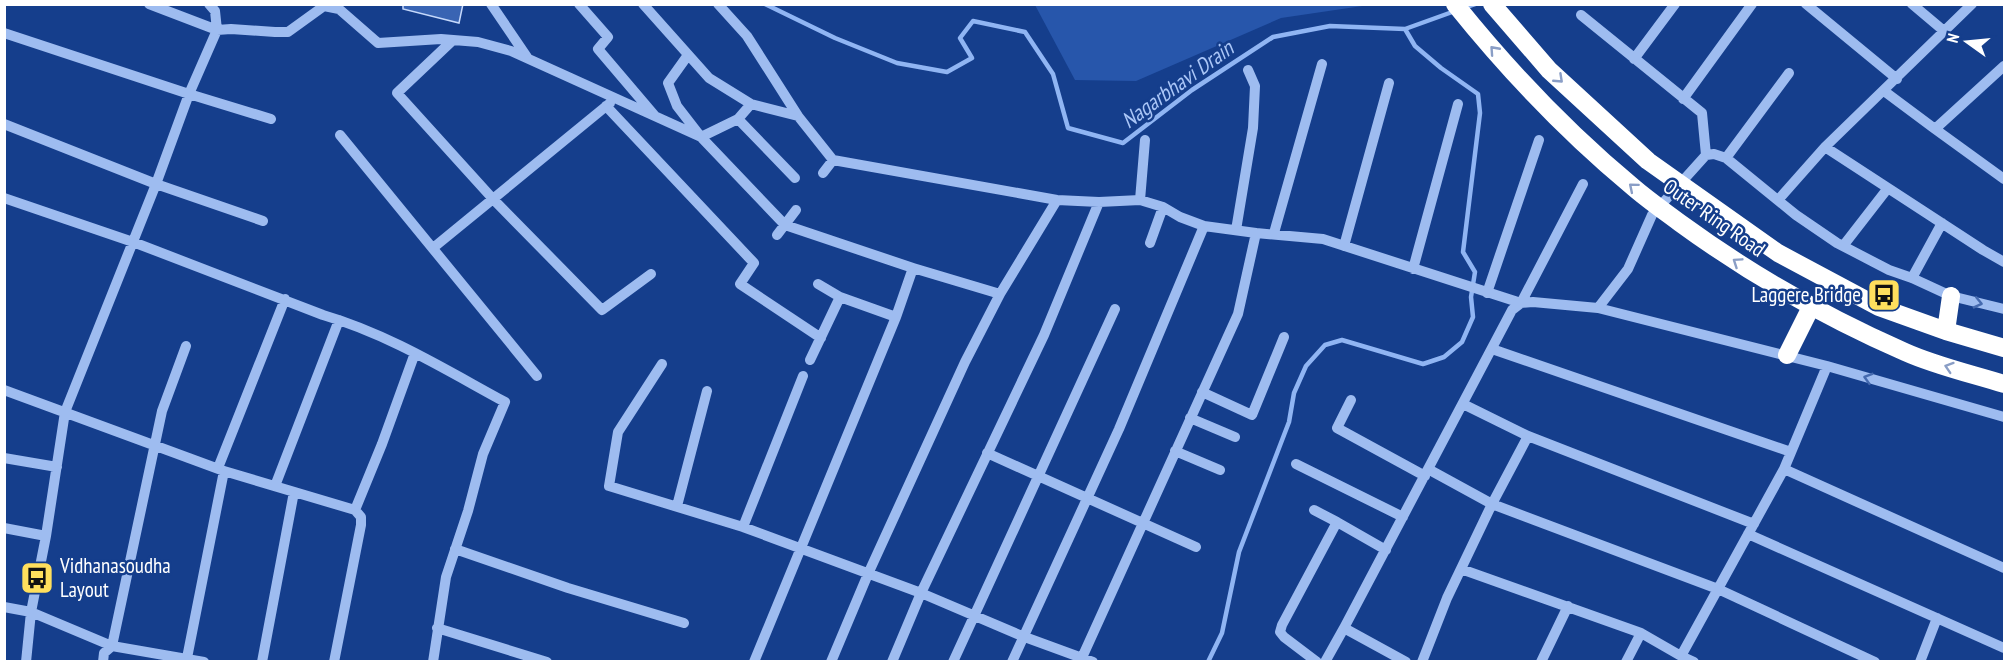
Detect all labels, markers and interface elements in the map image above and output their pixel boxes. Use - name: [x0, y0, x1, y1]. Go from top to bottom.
- north arrow: [1937, 12, 1997, 72]
- text: N: [1942, 31, 1963, 45]
- water label: Nagarbhavi Drain: [1115, 33, 1240, 134]
- one-way arrow: [1490, 46, 1501, 57]
- one-way arrow: [1551, 72, 1562, 83]
- street label: Outer Ring Road: [1658, 173, 1771, 263]
- one-way arrow: [1629, 183, 1640, 194]
- one-way arrow: [1733, 258, 1744, 269]
- bus stop icon: Laggere Bridge: [1866, 277, 1902, 313]
- place label: Laggere Bridge: [1751, 281, 1861, 308]
- one-way arrow: [1973, 295, 1983, 308]
- one-way arrow: [1944, 361, 1955, 374]
- one-way arrow: [1863, 373, 1873, 385]
- place label: Vidhanasoudha Layout: [59, 552, 171, 603]
- bus stop icon: Vidhanasoudha Layout: [19, 560, 55, 596]

